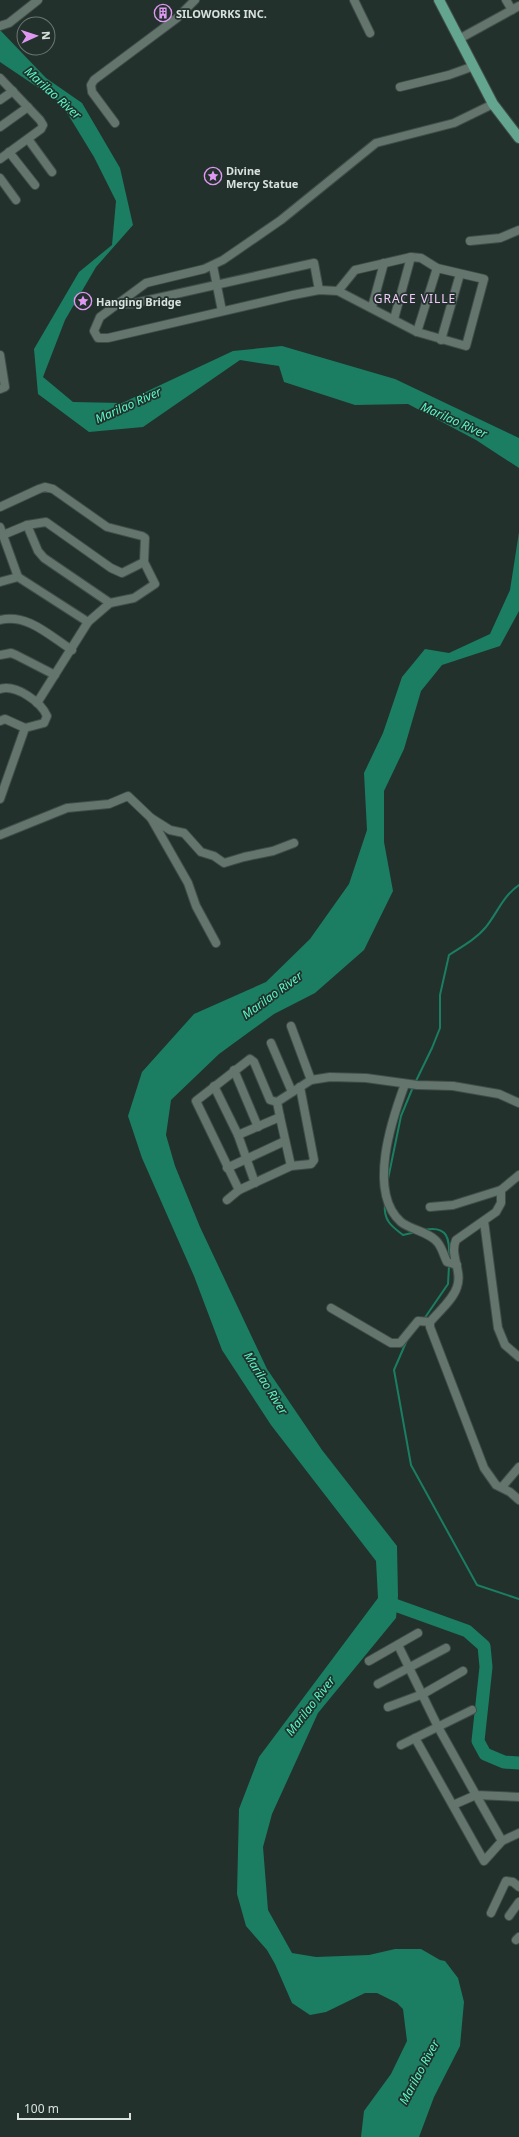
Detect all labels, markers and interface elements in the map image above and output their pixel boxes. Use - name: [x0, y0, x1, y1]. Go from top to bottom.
- building icon: SILOWORKS INC.: [153, 3, 173, 23]
- place label: SILOWORKS INC.: [176, 6, 267, 21]
- north arrow: [16, 16, 56, 56]
- text: N: [39, 31, 54, 40]
- water label: Marilao River: [21, 63, 86, 124]
- place label: Divine Mercy Statue: [226, 163, 299, 191]
- place icon: Divine Mercy Statue: [203, 166, 223, 186]
- district label: GRACE VILLE: [374, 290, 456, 307]
- place icon: Hanging Bridge: [73, 291, 93, 311]
- place label: Hanging Bridge: [96, 294, 182, 309]
- water label: Marilao River: [92, 382, 165, 427]
- water label: Marilao River: [418, 398, 491, 443]
- water label: Marilao River: [238, 967, 307, 1023]
- water label: Marilao River: [240, 1348, 293, 1419]
- water label: Marilao River: [281, 1672, 339, 1739]
- water label: Marilao River: [395, 2036, 444, 2107]
- scale bar: [18, 2095, 130, 2121]
- text: 100 m: [24, 2100, 59, 2117]

